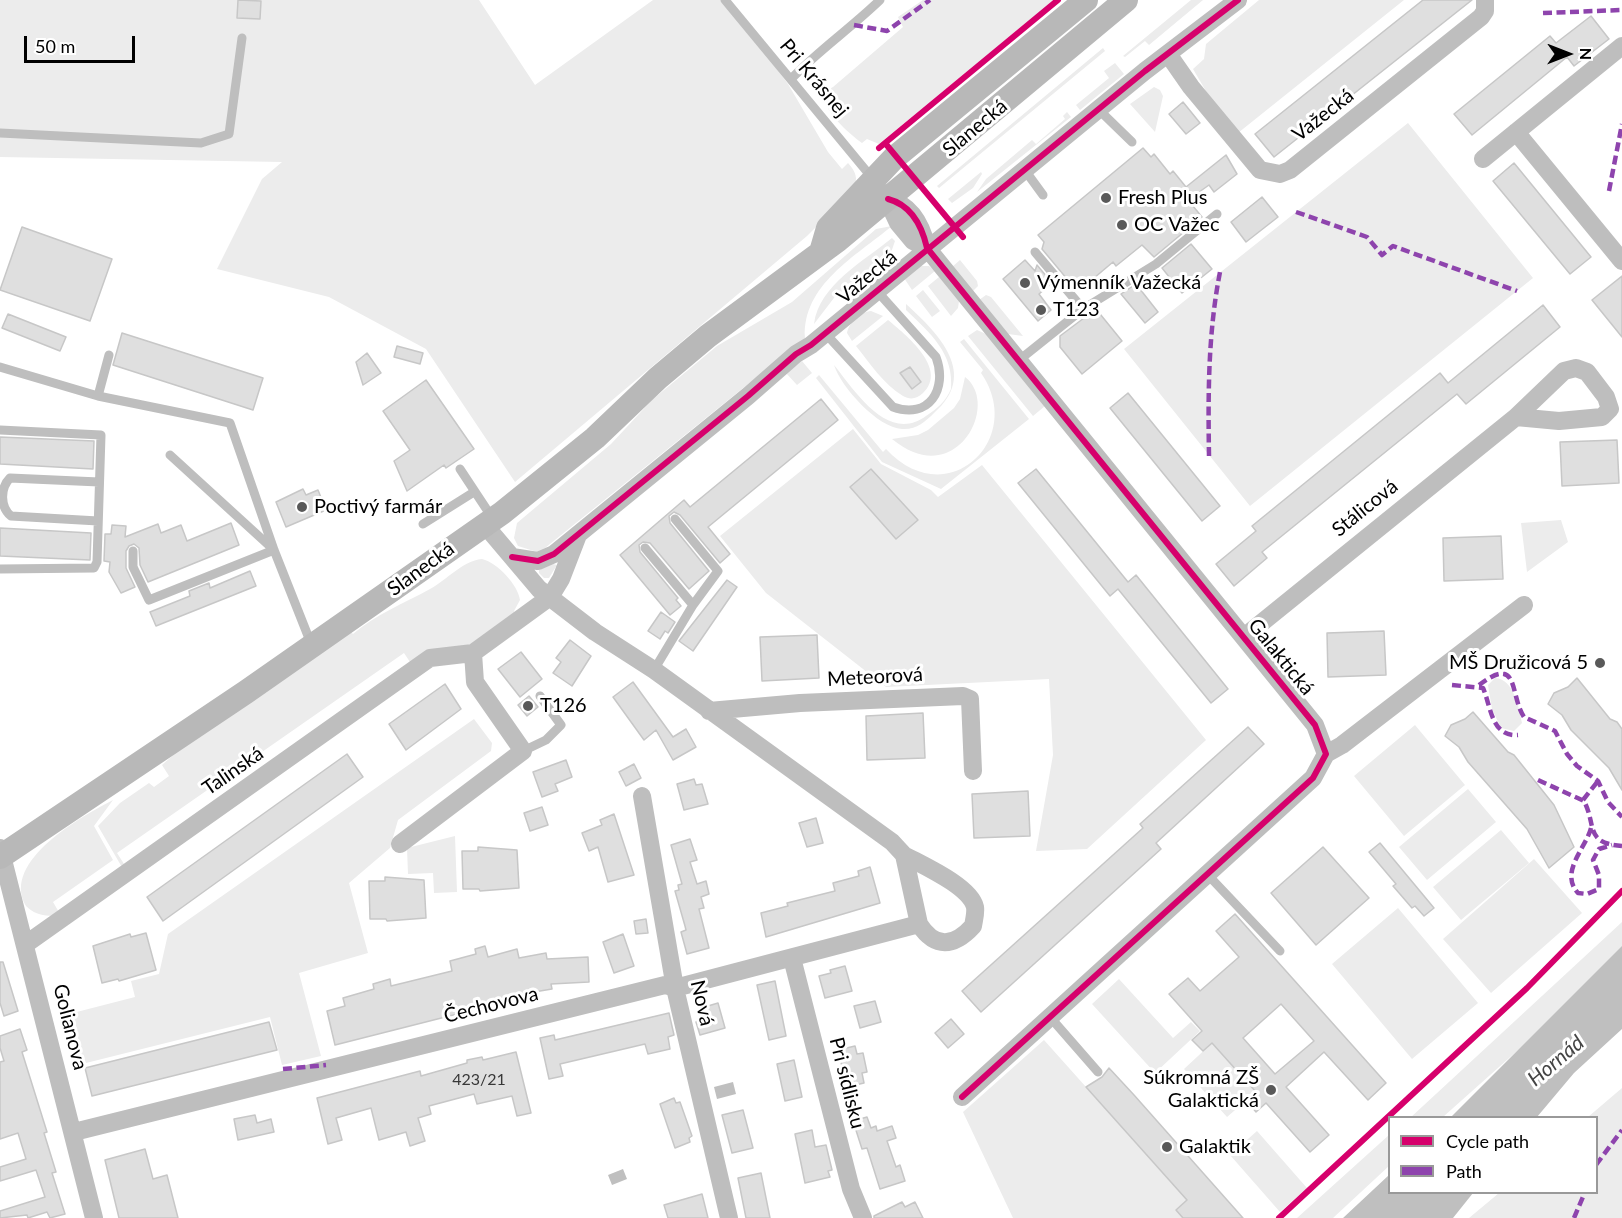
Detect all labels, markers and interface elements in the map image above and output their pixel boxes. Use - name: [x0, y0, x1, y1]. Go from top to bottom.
- scale bar: [27, 24, 138, 62]
- north arrow: [1538, 24, 1598, 84]
- street label: Pri Krásnej: [774, 34, 854, 122]
- text: 50 m: [35, 35, 75, 57]
- text: N: [1577, 48, 1596, 60]
- street label: Važecká: [1288, 84, 1358, 146]
- street label: Slanecká: [938, 94, 1012, 162]
- place label: Fresh Plus: [1118, 186, 1207, 210]
- marker: Fresh Plus: [1099, 191, 1113, 205]
- place label: OC Važec: [1134, 213, 1219, 237]
- marker: OC Važec: [1115, 218, 1129, 232]
- street label: Važecká: [832, 245, 902, 309]
- place label: Výmenník Važecká: [1037, 271, 1201, 295]
- marker: Výmenník Važecká: [1018, 276, 1032, 290]
- place label: T123: [1053, 298, 1100, 322]
- marker: T123: [1034, 303, 1048, 317]
- street label: Stálicová: [1327, 474, 1403, 542]
- place label: Poctivý farmár: [314, 495, 442, 519]
- marker: Poctivý farmár: [295, 500, 309, 514]
- street label: Slanecká: [383, 537, 459, 601]
- street label: Galaktická: [1243, 614, 1319, 700]
- place label: MŠ Družicová 5: [1449, 651, 1588, 675]
- marker: MŠ Družicová 5: [1593, 656, 1607, 670]
- street label: Meteorová: [827, 663, 923, 691]
- place label: T126: [540, 694, 587, 718]
- marker: T126: [521, 699, 535, 713]
- street label: Talinská: [198, 741, 268, 801]
- street label: Nová: [685, 978, 719, 1028]
- street label: Golianova: [48, 982, 92, 1072]
- street label: Čechovova: [441, 982, 541, 1028]
- water label: Hornád: [1523, 1030, 1589, 1092]
- street label: Pri sídlisku: [824, 1035, 870, 1131]
- place label: Súkromná ZŠ Galaktická: [1143, 1066, 1259, 1113]
- house number: 423/21: [452, 1070, 506, 1090]
- marker: Súkromná ZŠ Galaktická: [1264, 1083, 1278, 1097]
- legend: [1388, 1116, 1598, 1194]
- text: Cycle path: [1446, 1130, 1529, 1152]
- place label: Galaktik: [1179, 1135, 1251, 1159]
- marker: Galaktik: [1160, 1140, 1174, 1154]
- text: Path: [1446, 1160, 1482, 1182]

